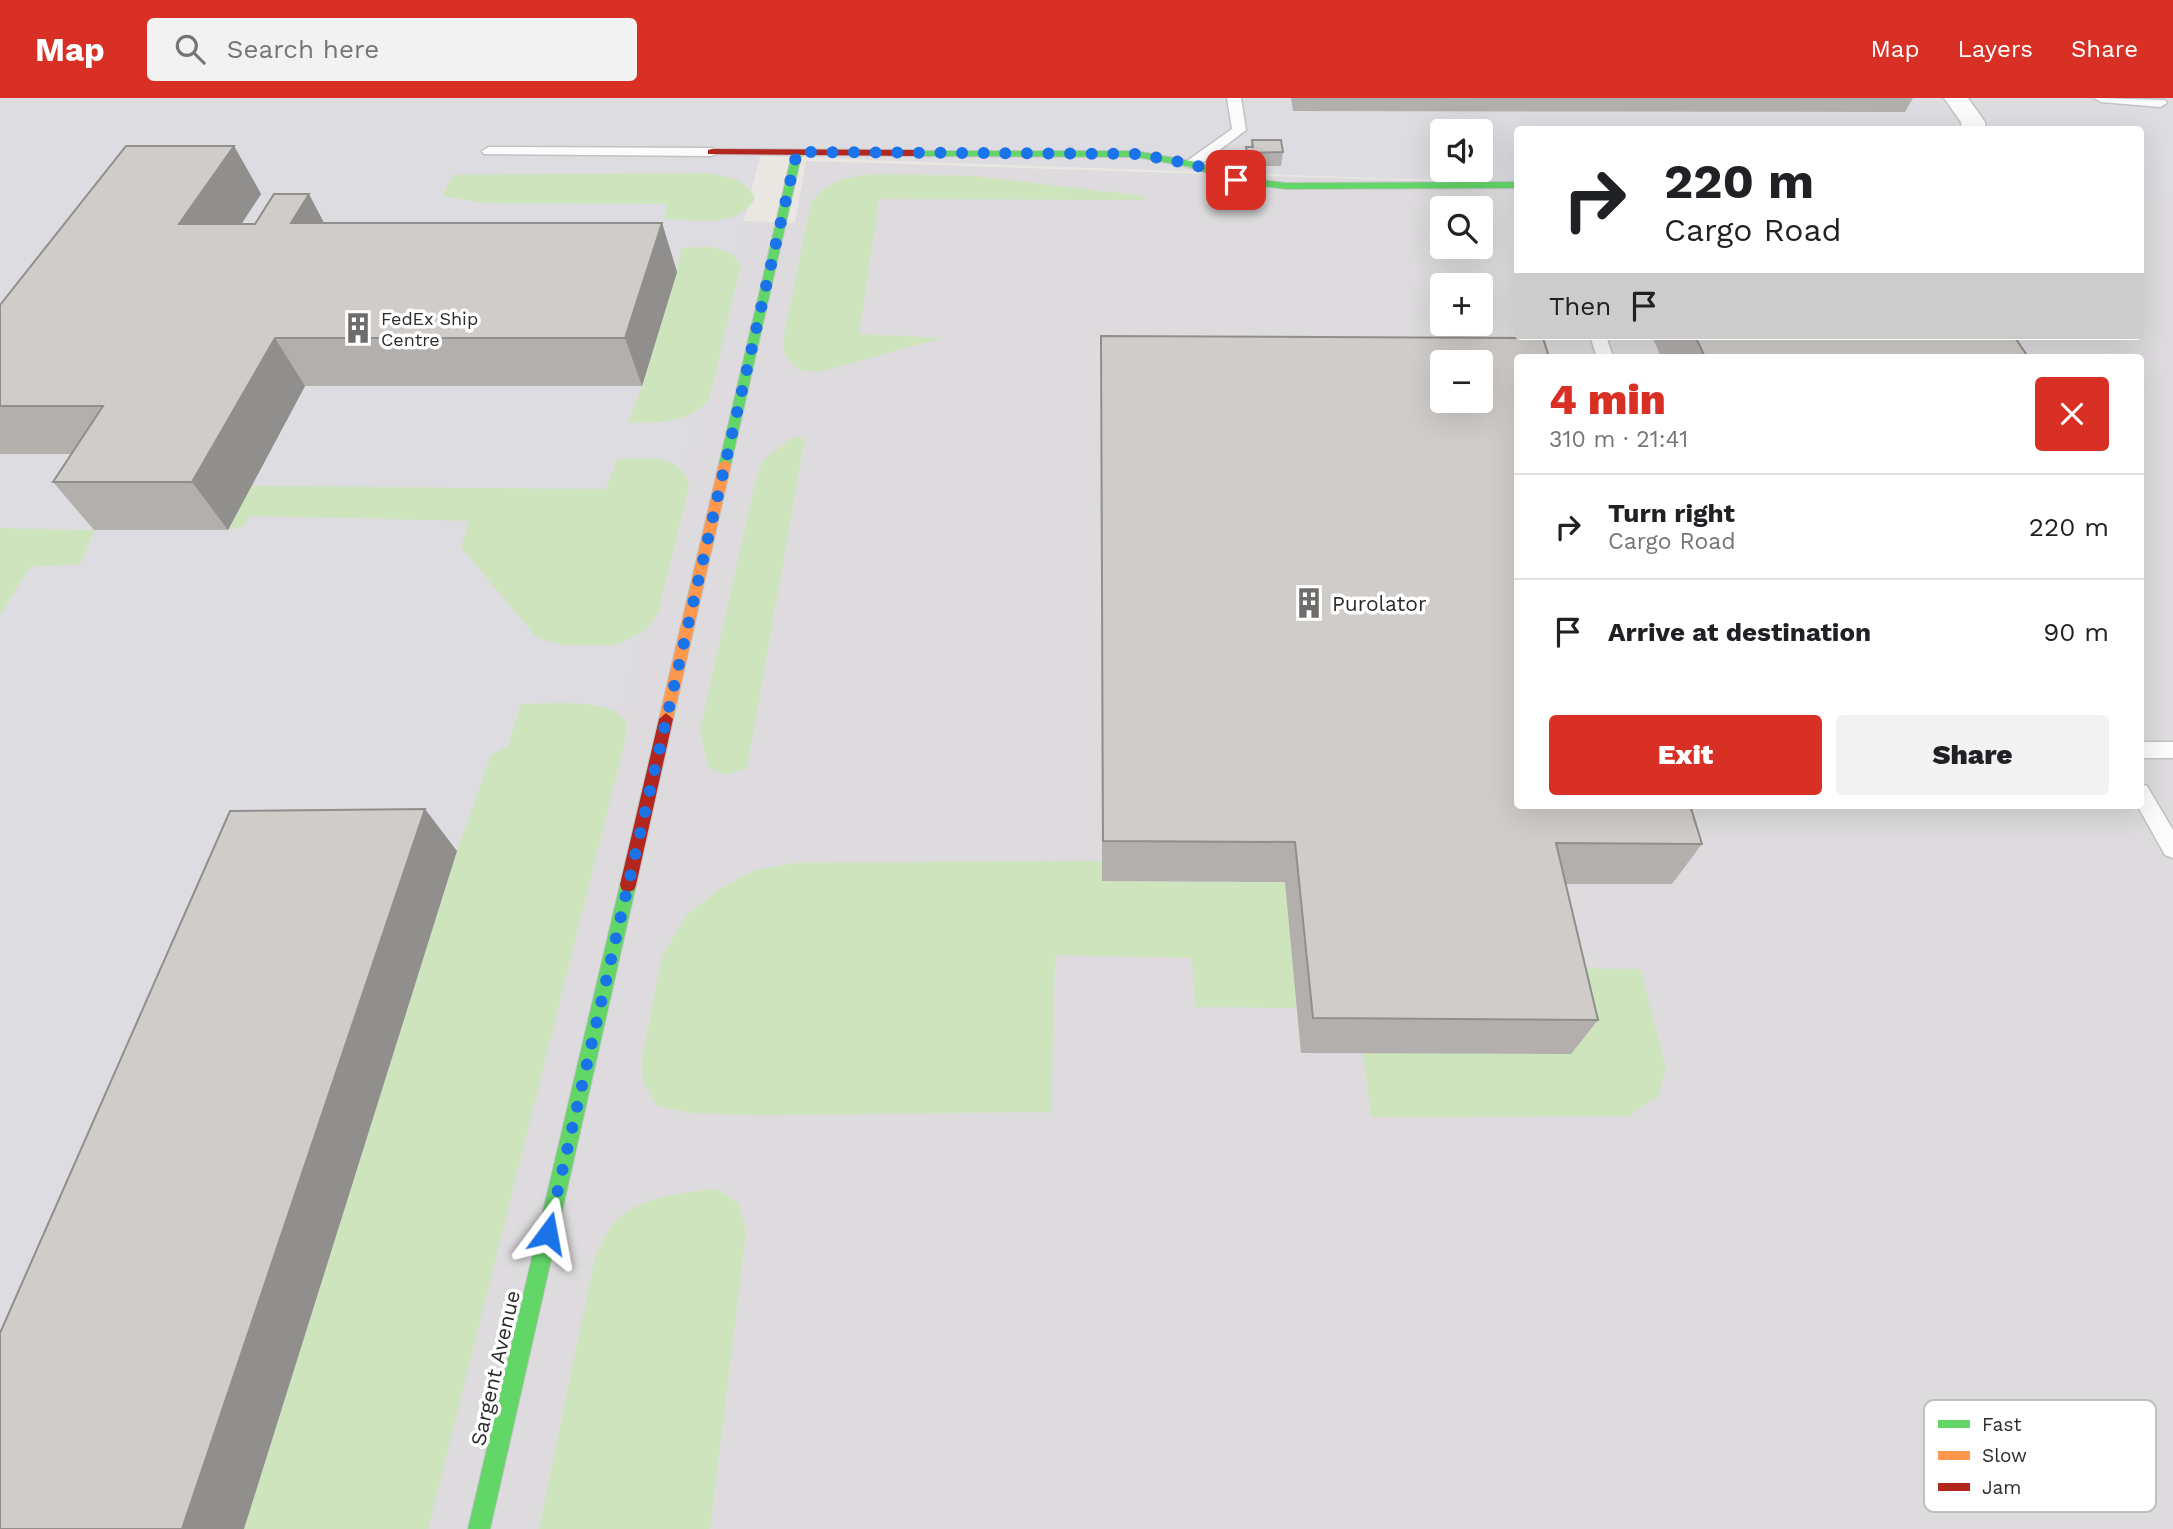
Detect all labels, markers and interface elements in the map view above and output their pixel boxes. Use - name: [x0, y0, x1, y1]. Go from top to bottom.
- search box: [147, 18, 637, 81]
- text: Map: [35, 30, 105, 69]
- icon: search: [171, 30, 209, 68]
- text: Search here: [227, 34, 379, 64]
- text: Map: [1871, 35, 1919, 63]
- text: Layers: [1957, 35, 2033, 63]
- text: Share: [2071, 35, 2138, 63]
- map controls: [1430, 119, 1493, 413]
- button: sound: [1430, 119, 1493, 182]
- pin: [1206, 150, 1266, 210]
- text: 220 m: [1664, 152, 1814, 210]
- icon: right: [1549, 154, 1640, 245]
- icon: arrive: [1217, 161, 1255, 199]
- button: search: [1430, 196, 1493, 259]
- text: Cargo Road: [1664, 211, 1842, 249]
- button: +: [1430, 273, 1493, 336]
- icon: arrive: [1625, 287, 1663, 325]
- text: Then: [1549, 291, 1611, 321]
- place label: FedEx Ship Centre: [381, 308, 478, 350]
- building icon: FedEx Ship Centre: [341, 311, 375, 345]
- button: −: [1430, 350, 1493, 413]
- text: 4 min: [1549, 375, 1666, 424]
- button: close: [2035, 377, 2109, 451]
- text: 310 m · 21:41: [1549, 426, 1688, 453]
- text: Turn right: [1608, 498, 1735, 528]
- icon: right: [1549, 508, 1587, 546]
- text: 220 m: [2029, 512, 2109, 542]
- text: Cargo Road: [1608, 528, 1736, 555]
- building icon: Purolator: [1292, 586, 1326, 620]
- place label: Purolator: [1332, 591, 1427, 616]
- icon: arrive: [1549, 613, 1587, 651]
- text: Arrive at destination: [1608, 617, 1871, 647]
- text: 90 m: [2043, 617, 2109, 647]
- button: Exit: [1549, 715, 1822, 795]
- button: Share: [1836, 715, 2109, 795]
- position arrow: [511, 1196, 585, 1270]
- street label: Sargent Avenue: [465, 1288, 525, 1448]
- legend: [1924, 1400, 2156, 1512]
- text: Fast: [1982, 1413, 2021, 1436]
- text: Slow: [1982, 1444, 2027, 1467]
- text: Jam: [1982, 1476, 2021, 1499]

